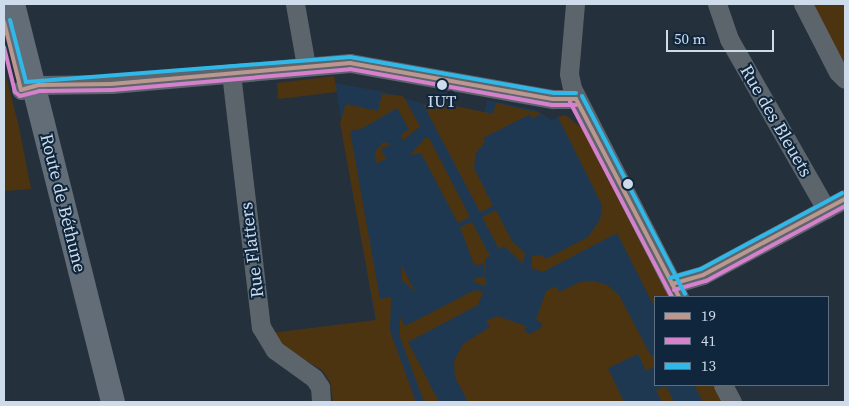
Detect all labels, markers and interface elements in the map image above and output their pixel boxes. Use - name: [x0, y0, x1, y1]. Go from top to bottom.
- scale bar: [669, 20, 776, 52]
- text: 50 m: [674, 28, 706, 49]
- street label: Rue des Bleuets: [735, 61, 817, 181]
- marker: IUT: [437, 80, 447, 90]
- place label: IUT: [428, 92, 456, 112]
- street label: Route de Béthune: [35, 131, 91, 275]
- unlabelled marker: [623, 179, 633, 189]
- street label: Rue Flatters: [235, 201, 269, 299]
- legend: [654, 296, 829, 386]
- text: 19: [701, 305, 716, 326]
- text: 41: [701, 330, 716, 351]
- text: 13: [701, 355, 716, 376]

